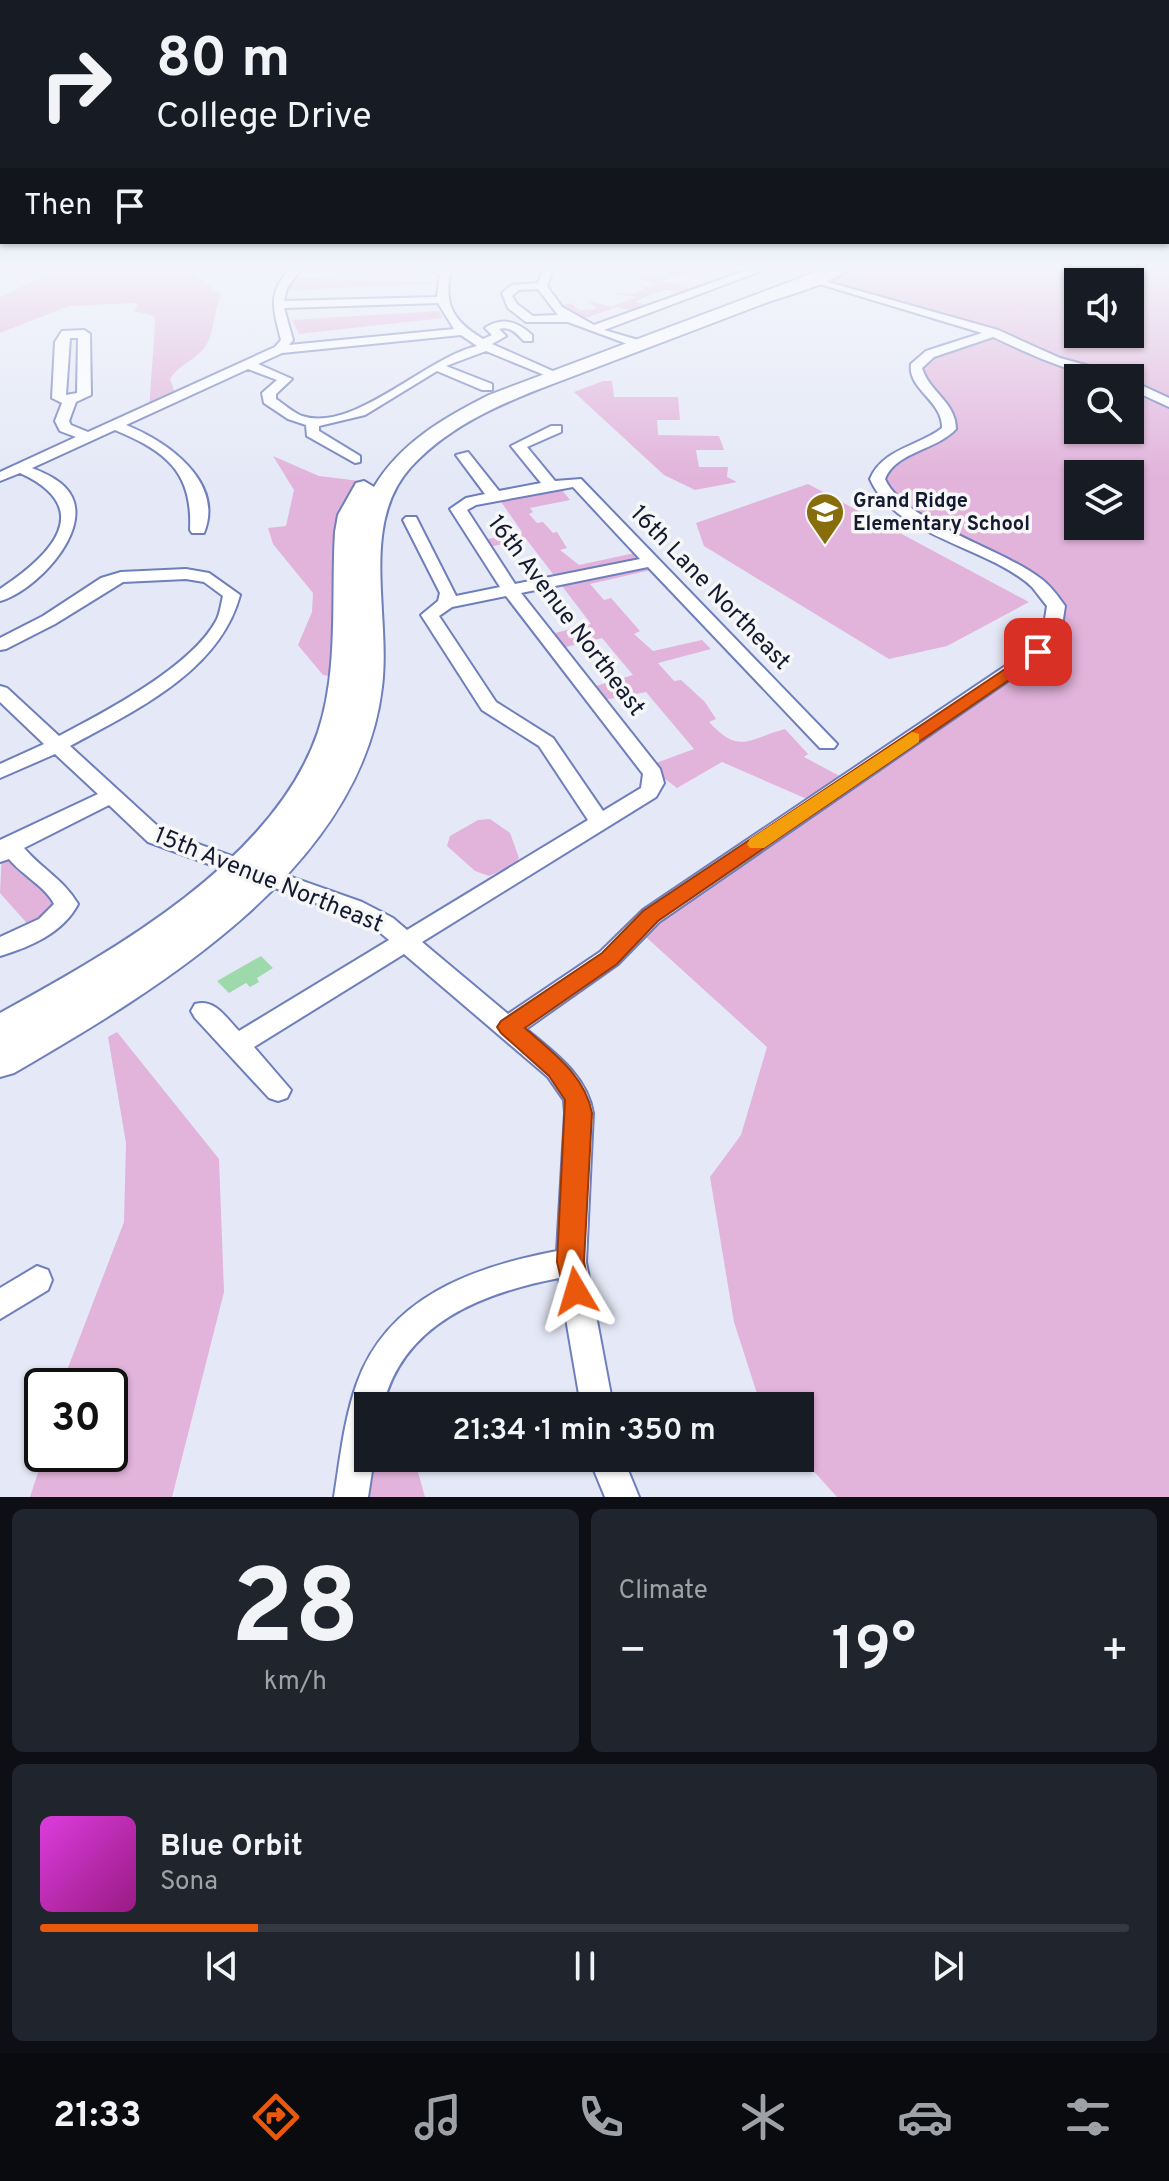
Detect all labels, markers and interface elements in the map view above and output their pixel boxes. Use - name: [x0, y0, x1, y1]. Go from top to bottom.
- text: 80 m: [156, 26, 290, 96]
- icon: right: [24, 32, 128, 136]
- text: College Drive: [156, 95, 372, 141]
- icon: arrive: [108, 184, 152, 228]
- text: Then: [24, 188, 92, 225]
- map controls: [1064, 268, 1144, 540]
- button: sound: [1064, 268, 1144, 348]
- button: search: [1064, 364, 1144, 444]
- button: layers: [1064, 460, 1144, 540]
- place label: Grand Ridge Elementary School: [853, 489, 1030, 538]
- school or university icon: Grand Ridge Elementary School: [804, 491, 846, 546]
- street label: 16th Lane Northeast: [623, 500, 796, 677]
- street label: 16th Avenue Northeast: [480, 510, 651, 723]
- pin: [1004, 618, 1072, 686]
- icon: arrive: [1016, 630, 1060, 674]
- street label: 15th Avenue Northeast: [149, 821, 387, 941]
- position arrow: [534, 1249, 618, 1333]
- speed limit sign: 30: [24, 1368, 128, 1472]
- text: 21:34 · 1 min · 350 m: [452, 1413, 716, 1450]
- text: 28: [231, 1548, 360, 1680]
- text: Climate: [619, 1575, 708, 1608]
- text: 19°: [831, 1615, 916, 1691]
- text: −: [619, 1625, 647, 1681]
- text: +: [1101, 1625, 1129, 1681]
- text: km/h: [264, 1666, 327, 1699]
- text: Blue Orbit: [160, 1829, 303, 1866]
- text: Sona: [160, 1866, 218, 1899]
- icon: previous: [200, 1944, 244, 1988]
- icon: pause: [563, 1944, 607, 1988]
- icon: next: [926, 1944, 970, 1988]
- icon: directions: [248, 2089, 304, 2145]
- icon: music: [410, 2089, 466, 2145]
- icon: phone: [573, 2089, 629, 2145]
- icon: climate: [735, 2089, 791, 2145]
- icon: car: [897, 2089, 953, 2145]
- icon: filters: [1060, 2089, 1116, 2145]
- text: 21:33: [53, 2094, 142, 2140]

